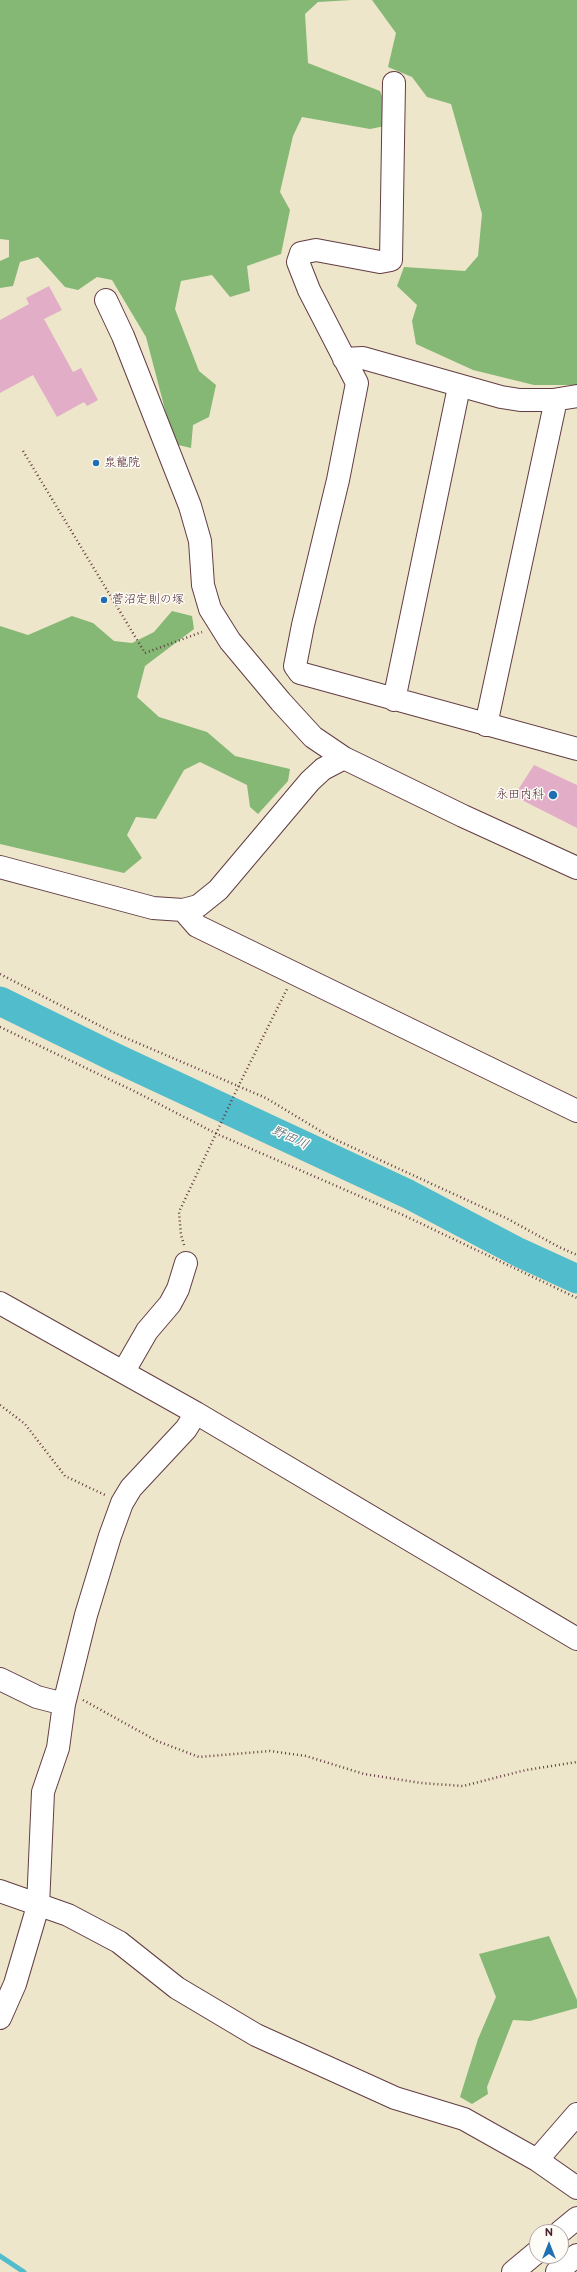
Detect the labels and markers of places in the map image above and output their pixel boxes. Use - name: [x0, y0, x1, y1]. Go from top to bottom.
- place label: 泉龍院: [104, 456, 140, 470]
- marker: 泉龍院: [91, 458, 101, 468]
- place label: 菅沼定則の塚: [112, 593, 184, 607]
- marker: 菅沼定則の塚: [99, 595, 109, 605]
- place label: 永田内科: [496, 788, 544, 802]
- marker: 永田内科: [547, 789, 559, 801]

